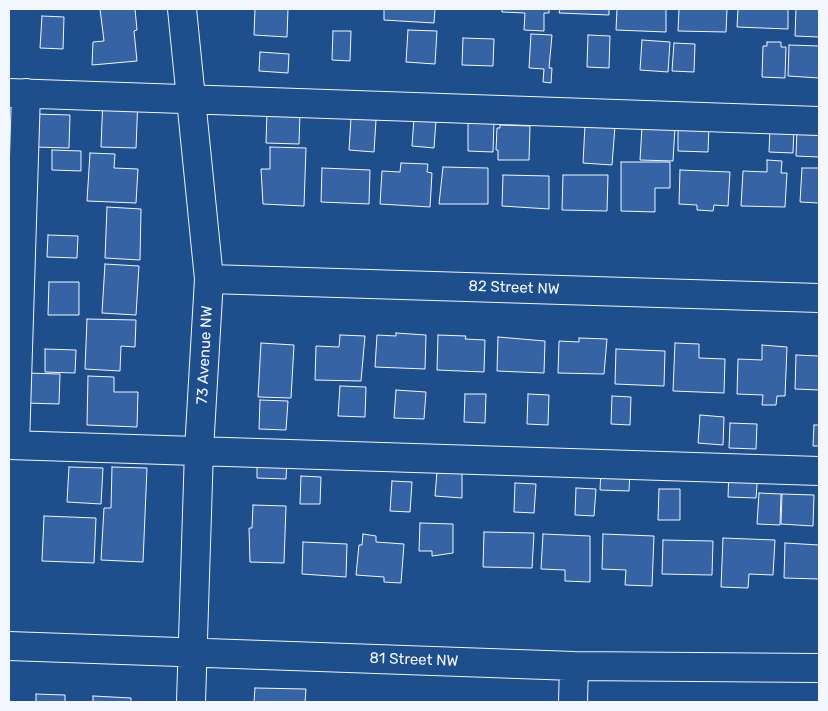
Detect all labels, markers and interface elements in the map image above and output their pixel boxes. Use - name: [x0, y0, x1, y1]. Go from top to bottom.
- street label: 82 Street NW: [468, 277, 560, 299]
- street label: 73 Avenue NW: [193, 305, 217, 405]
- street label: 81 Street NW: [369, 649, 459, 671]

